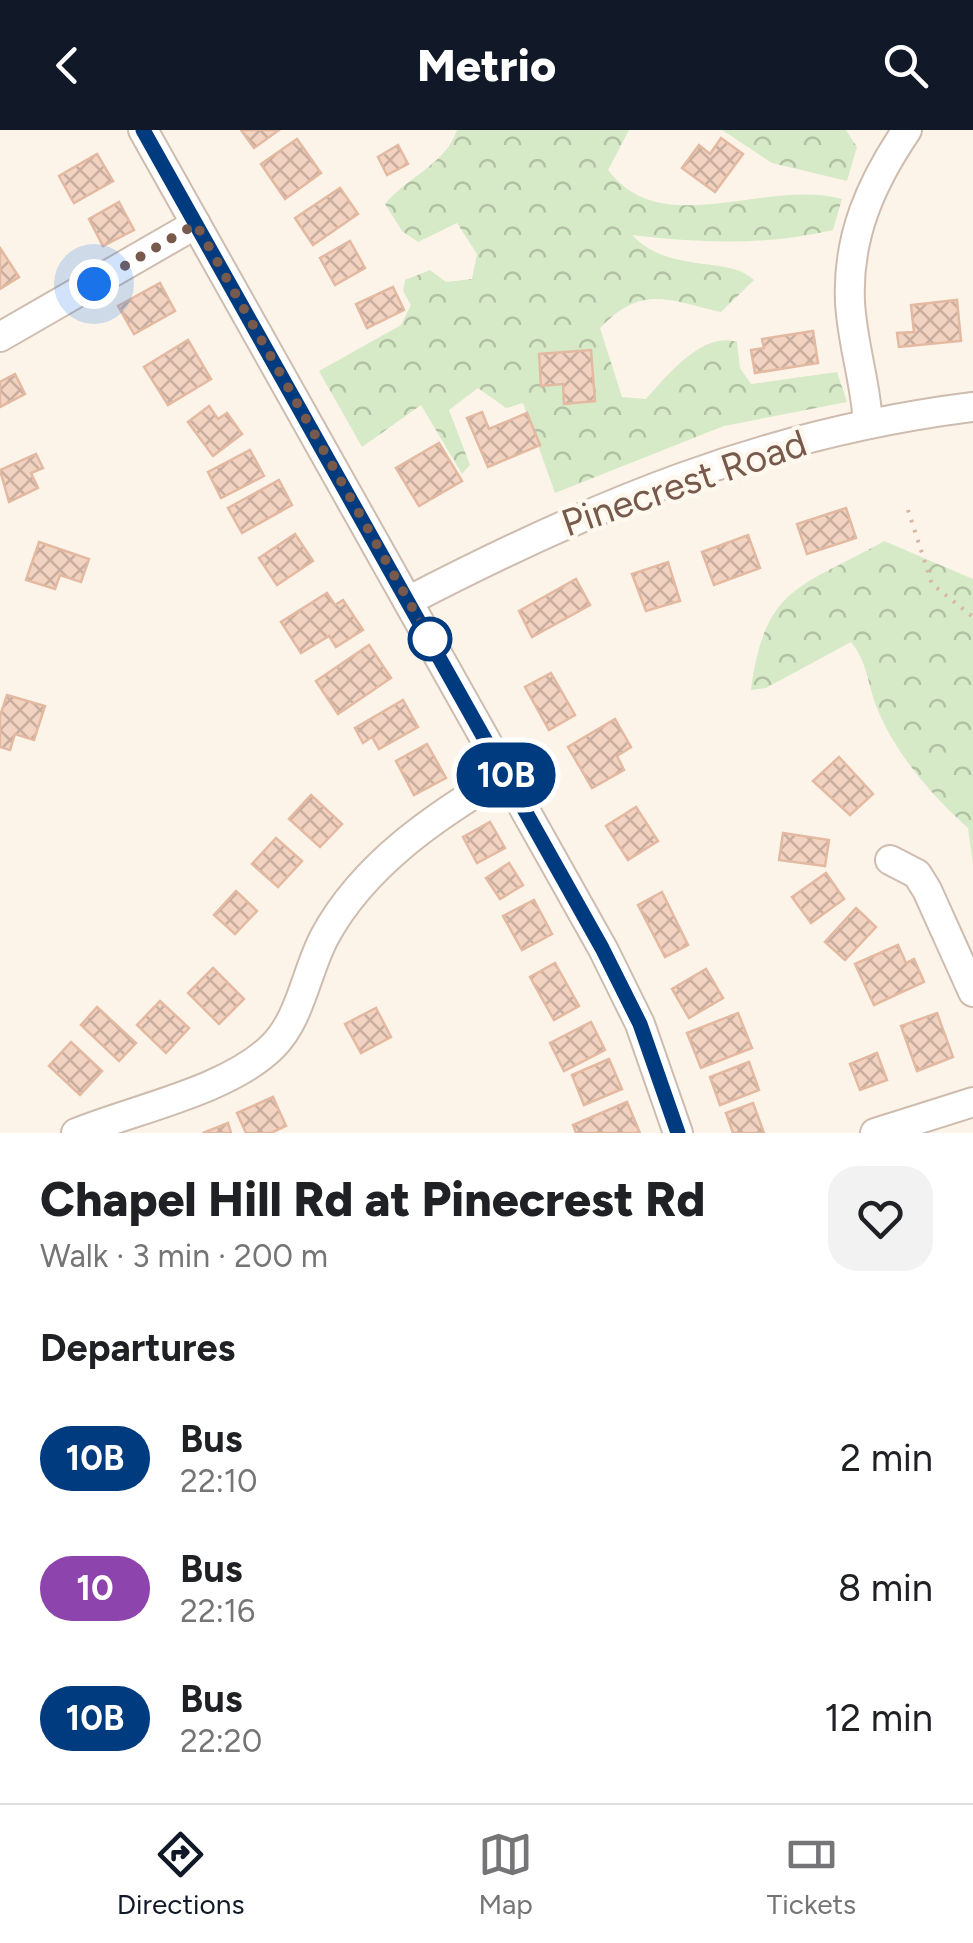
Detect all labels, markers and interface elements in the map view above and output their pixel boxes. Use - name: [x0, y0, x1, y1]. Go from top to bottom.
- icon: back: [40, 38, 95, 93]
- text: Metrio: [417, 38, 556, 92]
- icon: search: [878, 38, 933, 93]
- your location: [69, 259, 119, 309]
- street label: Pinecrest Road: [556, 420, 812, 546]
- unlabelled marker: [409, 618, 451, 660]
- line badge: 10B: [448, 742, 564, 808]
- text: 10B: [477, 754, 535, 796]
- button: heart: [828, 1166, 933, 1271]
- text: Chapel Hill Rd at Pinecrest Rd: [40, 1170, 705, 1228]
- text: Walk · 3 min · 200 m: [40, 1237, 328, 1275]
- text: Departures: [40, 1325, 235, 1371]
- text: Bus: [180, 1416, 243, 1462]
- text: 2 min: [840, 1435, 933, 1481]
- text: 10B: [66, 1437, 124, 1479]
- text: 22:10: [180, 1462, 258, 1500]
- text: Bus: [180, 1546, 243, 1592]
- text: 8 min: [838, 1565, 933, 1611]
- text: 10: [76, 1567, 114, 1609]
- text: 22:16: [180, 1592, 255, 1630]
- text: Bus: [180, 1676, 243, 1722]
- text: 12 min: [824, 1695, 933, 1741]
- text: 10B: [66, 1697, 124, 1739]
- text: 22:20: [180, 1722, 262, 1760]
- tab: Directions: [117, 1827, 244, 1921]
- tab: Map: [478, 1827, 533, 1921]
- tab: Tickets: [767, 1827, 856, 1921]

